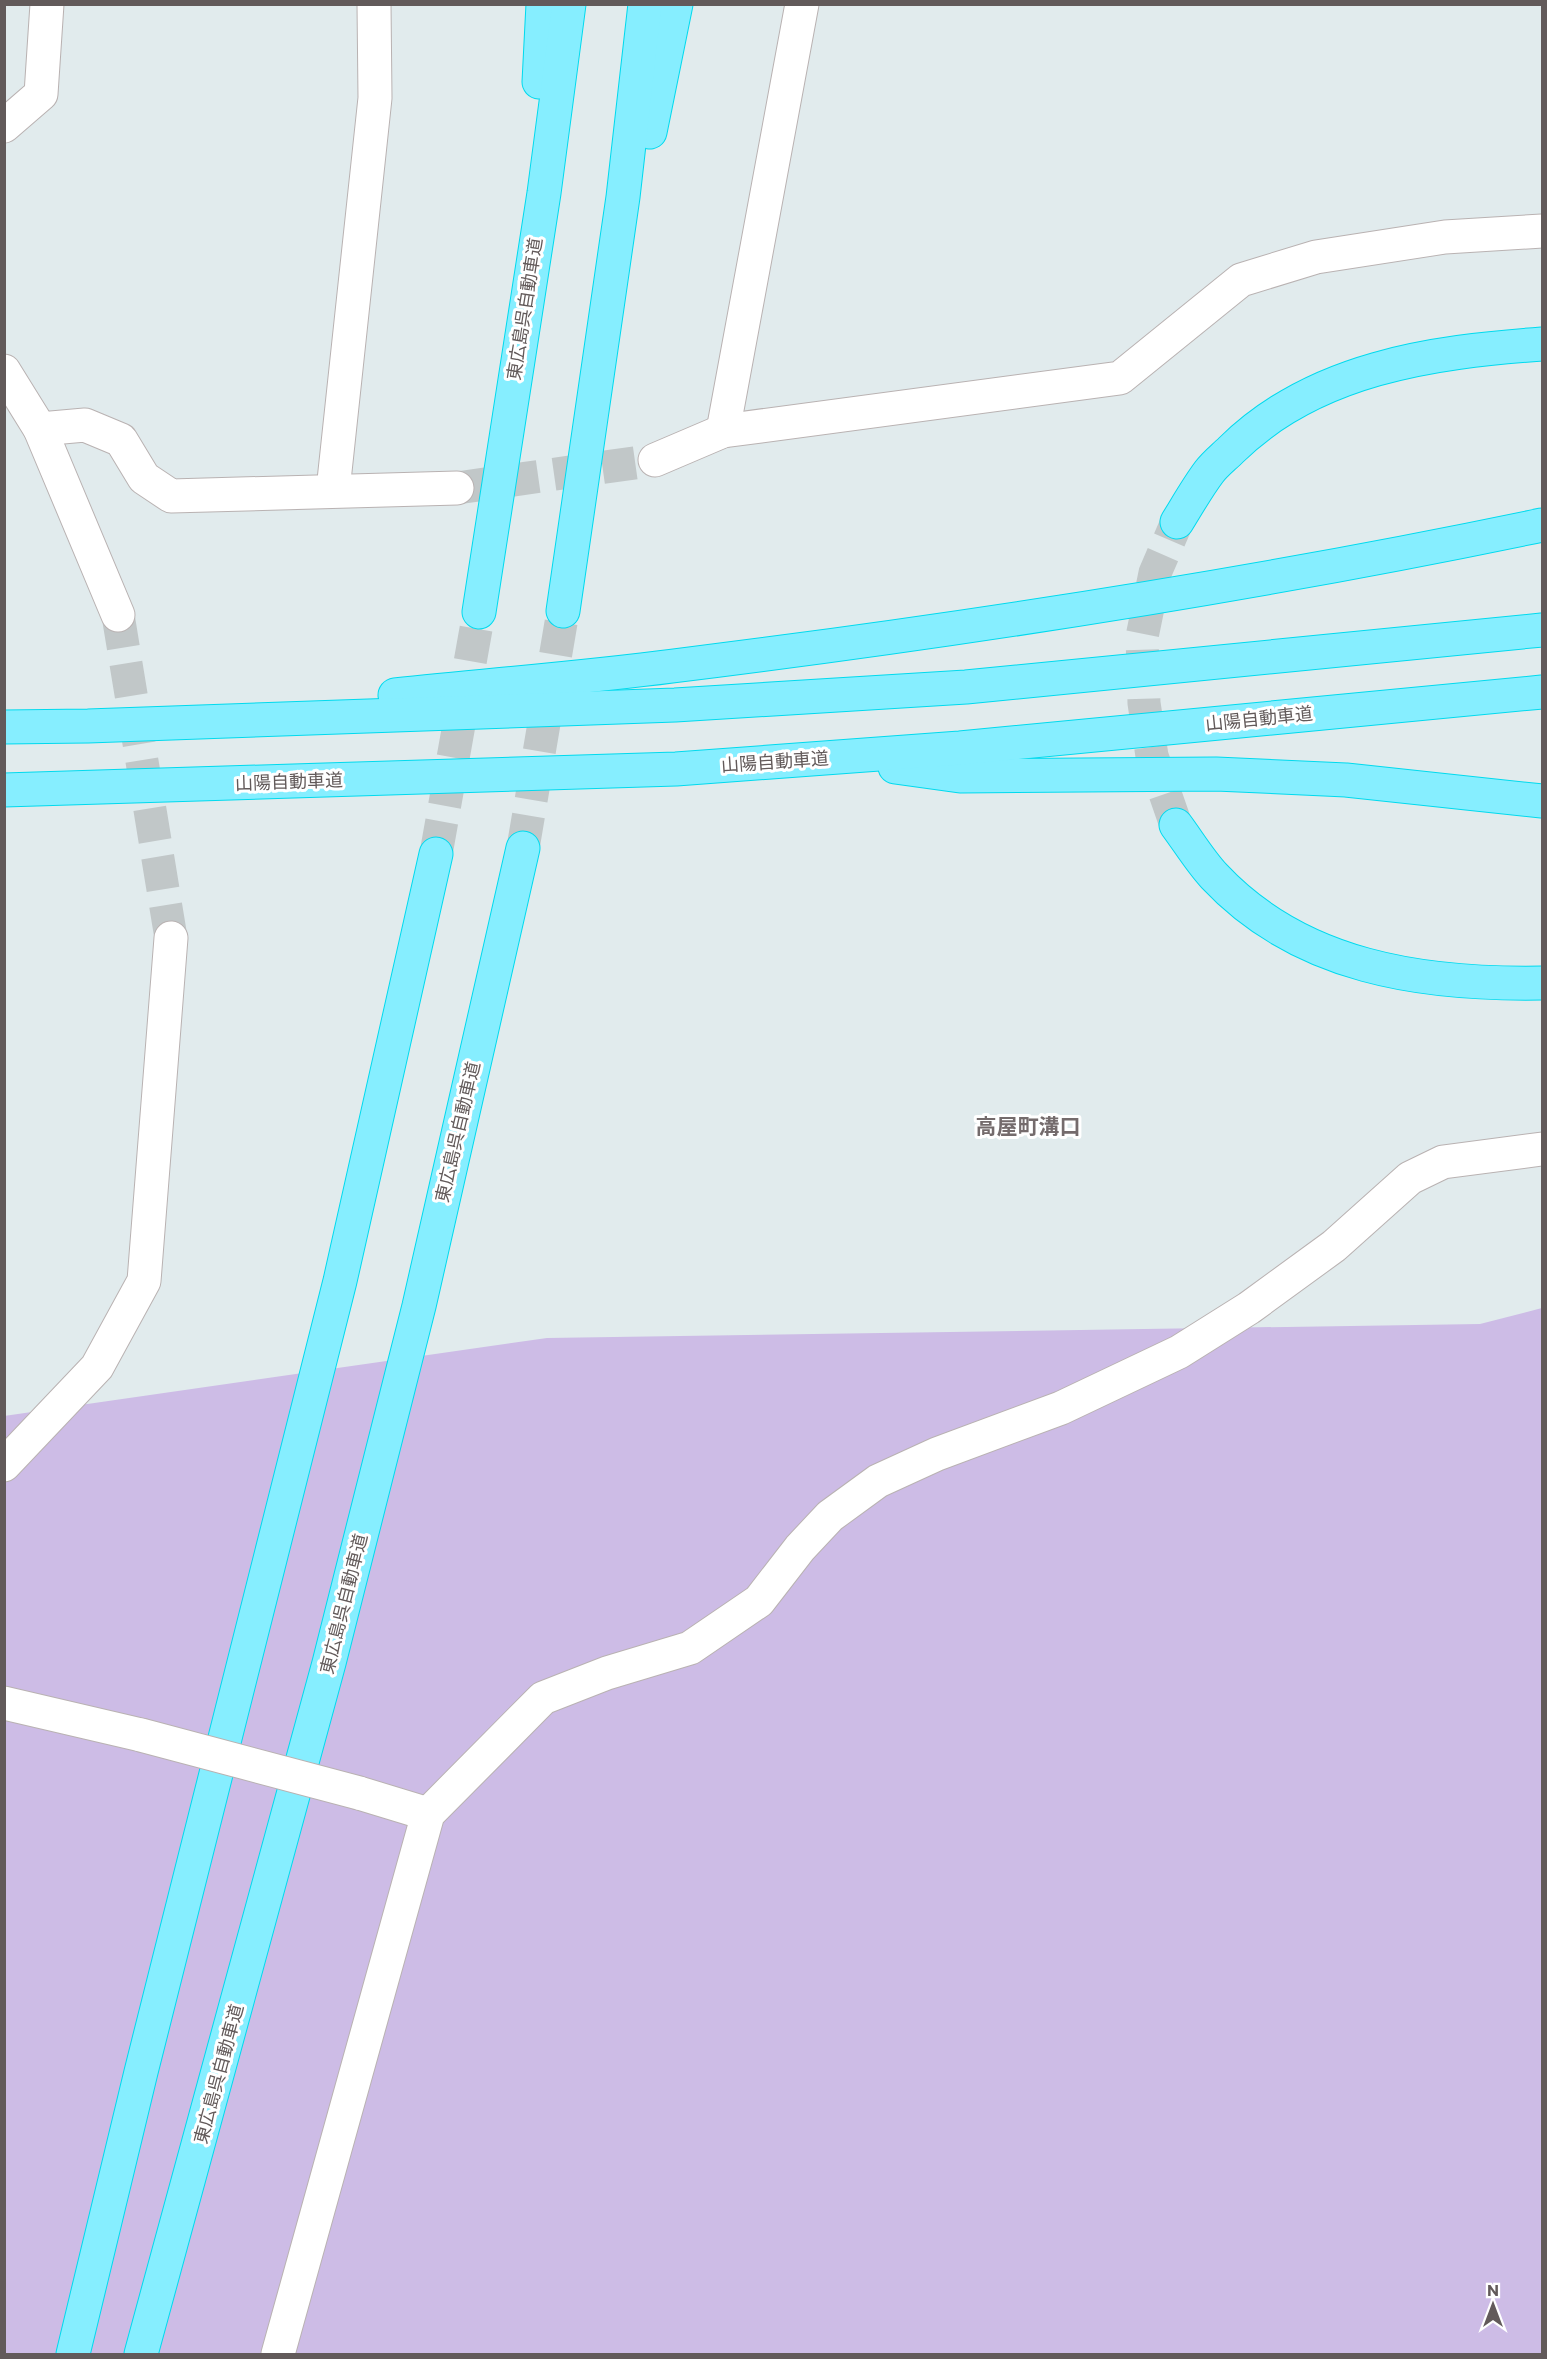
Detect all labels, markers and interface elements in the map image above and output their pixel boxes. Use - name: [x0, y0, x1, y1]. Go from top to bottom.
- street label: 東広島呉自動車道: [502, 236, 546, 382]
- street label: 山陽自動車道: [1204, 701, 1314, 735]
- street label: 山陽自動車道: [720, 746, 830, 776]
- street label: 山陽自動車道: [235, 768, 343, 794]
- street label: 東広島呉自動車道: [430, 1059, 484, 1204]
- district label: 高屋町溝口: [976, 1113, 1081, 1138]
- street label: 東広島呉自動車道: [315, 1531, 371, 1676]
- street label: 東広島呉自動車道: [189, 2001, 247, 2146]
- north arrow: [1463, 2275, 1523, 2335]
- text: N: [1487, 2280, 1499, 2299]

